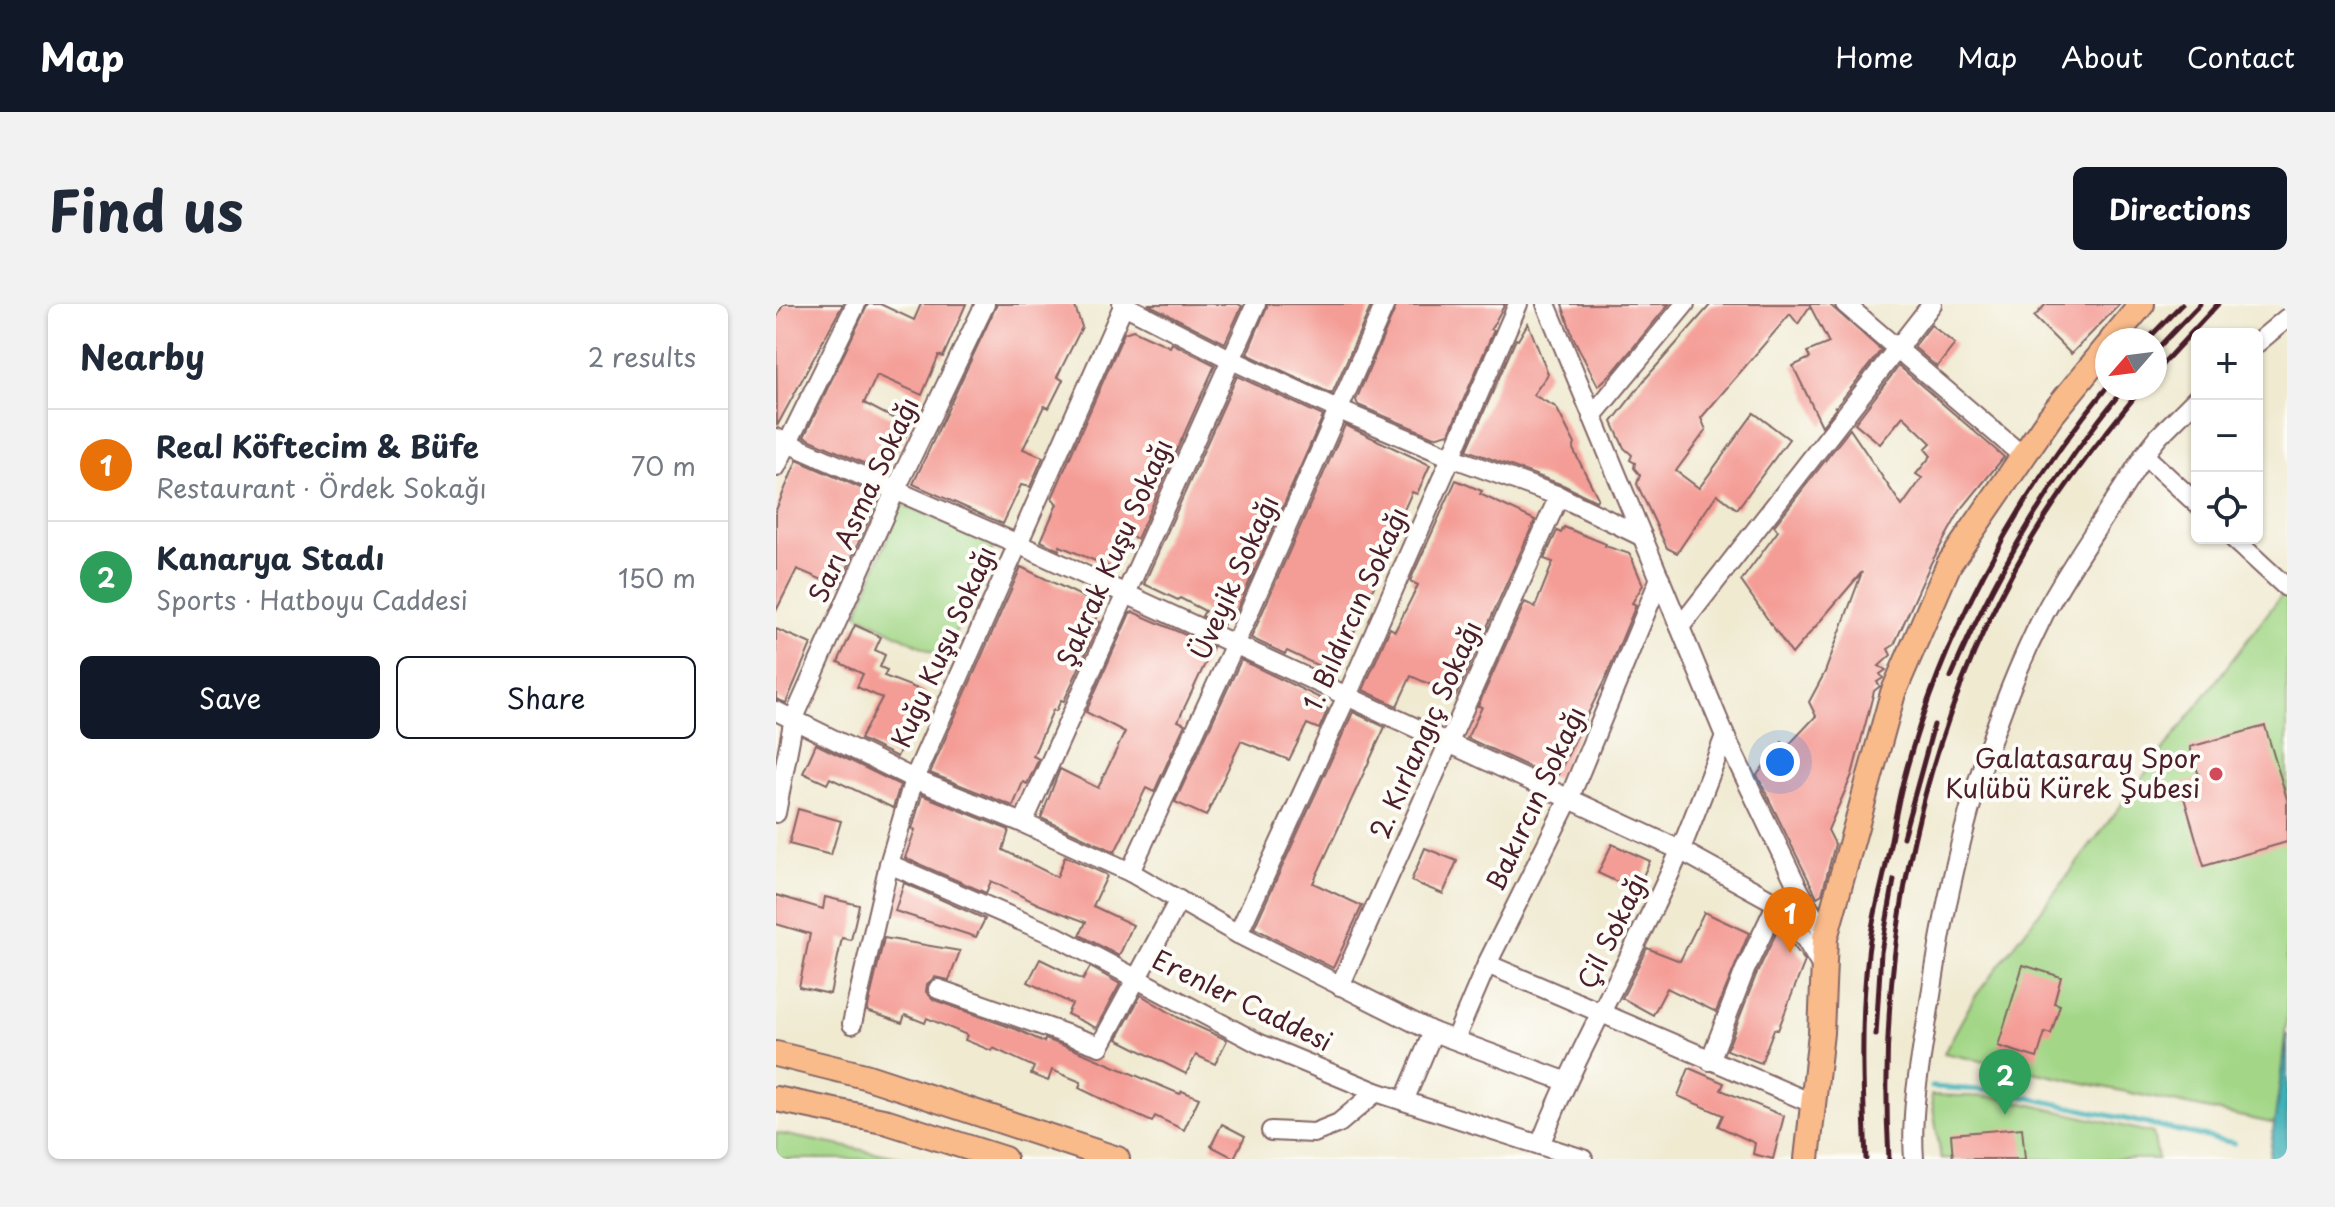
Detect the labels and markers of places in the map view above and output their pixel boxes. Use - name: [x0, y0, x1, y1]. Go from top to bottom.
- place label: Galatasaray Spor Kulübü Kürek Şubesi: [1945, 738, 2200, 807]
- marker: Galatasaray Spor Kulübü Kürek Şubesi: [2207, 765, 2225, 783]
- pin: 1: [1764, 887, 1816, 953]
- pin: 2: [1979, 1049, 2031, 1115]

